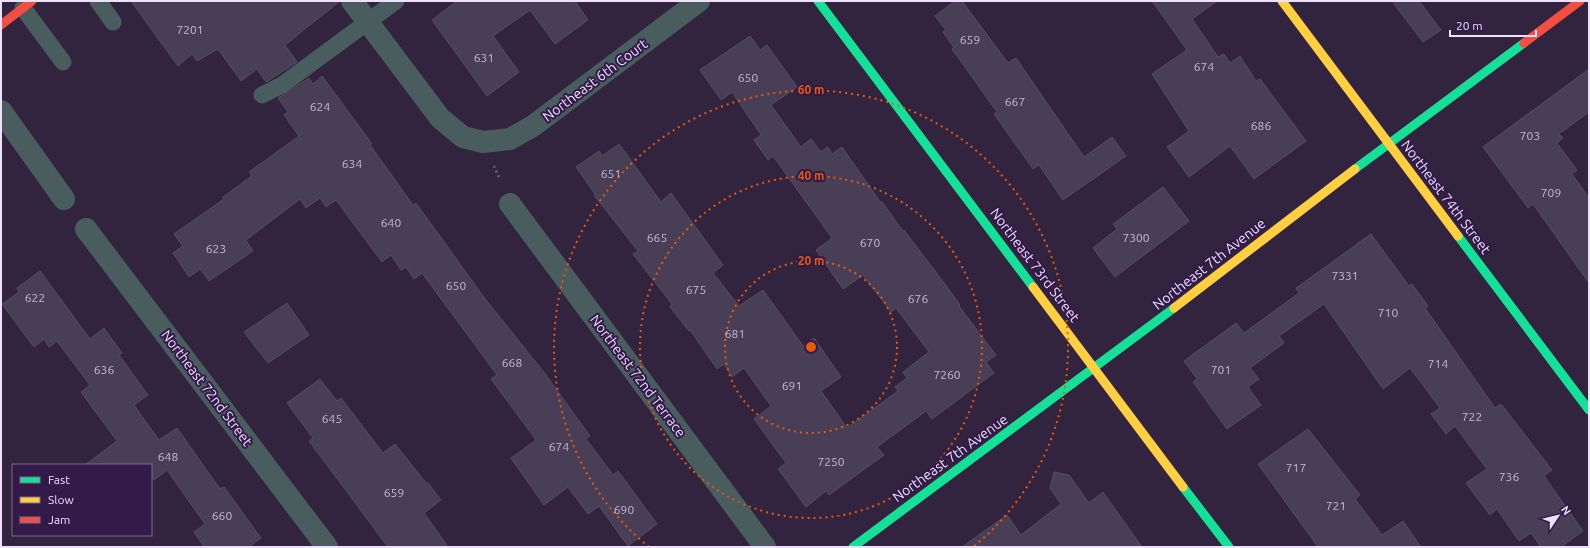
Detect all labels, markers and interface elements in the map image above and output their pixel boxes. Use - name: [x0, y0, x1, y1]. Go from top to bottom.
- scale bar: [1450, 12, 1536, 38]
- text: 20 m: [1456, 19, 1483, 32]
- house number: 7201: [176, 23, 204, 36]
- house number: 659: [960, 33, 980, 46]
- street label: Northeast 6th Court: [540, 35, 651, 125]
- house number: 631: [474, 51, 494, 64]
- house number: 674: [1194, 60, 1214, 73]
- house number: 650: [738, 71, 758, 84]
- text: 60 m: [798, 83, 824, 96]
- house number: 667: [1005, 95, 1025, 108]
- house number: 624: [310, 100, 330, 113]
- house number: 686: [1251, 119, 1271, 132]
- house number: 703: [1520, 129, 1540, 142]
- street label: Northeast 74th Street: [1398, 137, 1494, 257]
- house number: 634: [342, 157, 362, 170]
- house number: 651: [601, 167, 621, 180]
- text: 40 m: [798, 169, 824, 182]
- house number: 709: [1541, 186, 1561, 199]
- street label: Northeast 73rd Street: [987, 205, 1083, 325]
- street label: Northeast 7th Avenue: [1150, 215, 1268, 313]
- house number: 640: [381, 216, 401, 229]
- house number: 665: [647, 231, 667, 244]
- house number: 7300: [1122, 231, 1150, 244]
- house number: 670: [860, 236, 880, 249]
- house number: 623: [206, 242, 226, 255]
- text: 20 m: [798, 254, 824, 267]
- house number: 7331: [1331, 269, 1359, 282]
- house number: 650: [446, 279, 466, 292]
- house number: 675: [686, 283, 706, 296]
- house number: 622: [25, 291, 45, 304]
- house number: 676: [908, 292, 928, 305]
- house number: 710: [1378, 306, 1398, 319]
- street label: Northeast 72nd Terrace: [587, 312, 689, 440]
- street label: Northeast 72nd Street: [158, 327, 256, 450]
- house number: 681: [725, 327, 745, 340]
- centre of rings: [804, 340, 818, 354]
- house number: 668: [502, 356, 522, 369]
- house number: 714: [1428, 357, 1448, 370]
- house number: 636: [94, 363, 114, 376]
- house number: 701: [1211, 363, 1231, 376]
- house number: 7260: [933, 368, 961, 381]
- house number: 691: [782, 379, 802, 392]
- house number: 722: [1462, 410, 1482, 423]
- street label: Northeast 7th Avenue: [889, 411, 1011, 505]
- house number: 645: [322, 412, 342, 425]
- house number: 674: [549, 440, 569, 453]
- house number: 648: [158, 450, 178, 463]
- house number: 7250: [817, 455, 845, 468]
- house number: 717: [1286, 461, 1306, 474]
- legend: [12, 464, 152, 536]
- house number: 736: [1499, 470, 1519, 483]
- text: Fast: [48, 473, 70, 486]
- house number: 659: [384, 486, 404, 499]
- text: Slow: [48, 493, 74, 506]
- north arrow: [1538, 496, 1578, 536]
- house number: 721: [1326, 499, 1346, 512]
- house number: 690: [614, 503, 634, 516]
- text: N: [1559, 503, 1573, 517]
- house number: 660: [212, 509, 232, 522]
- text: Jam: [48, 513, 70, 526]

